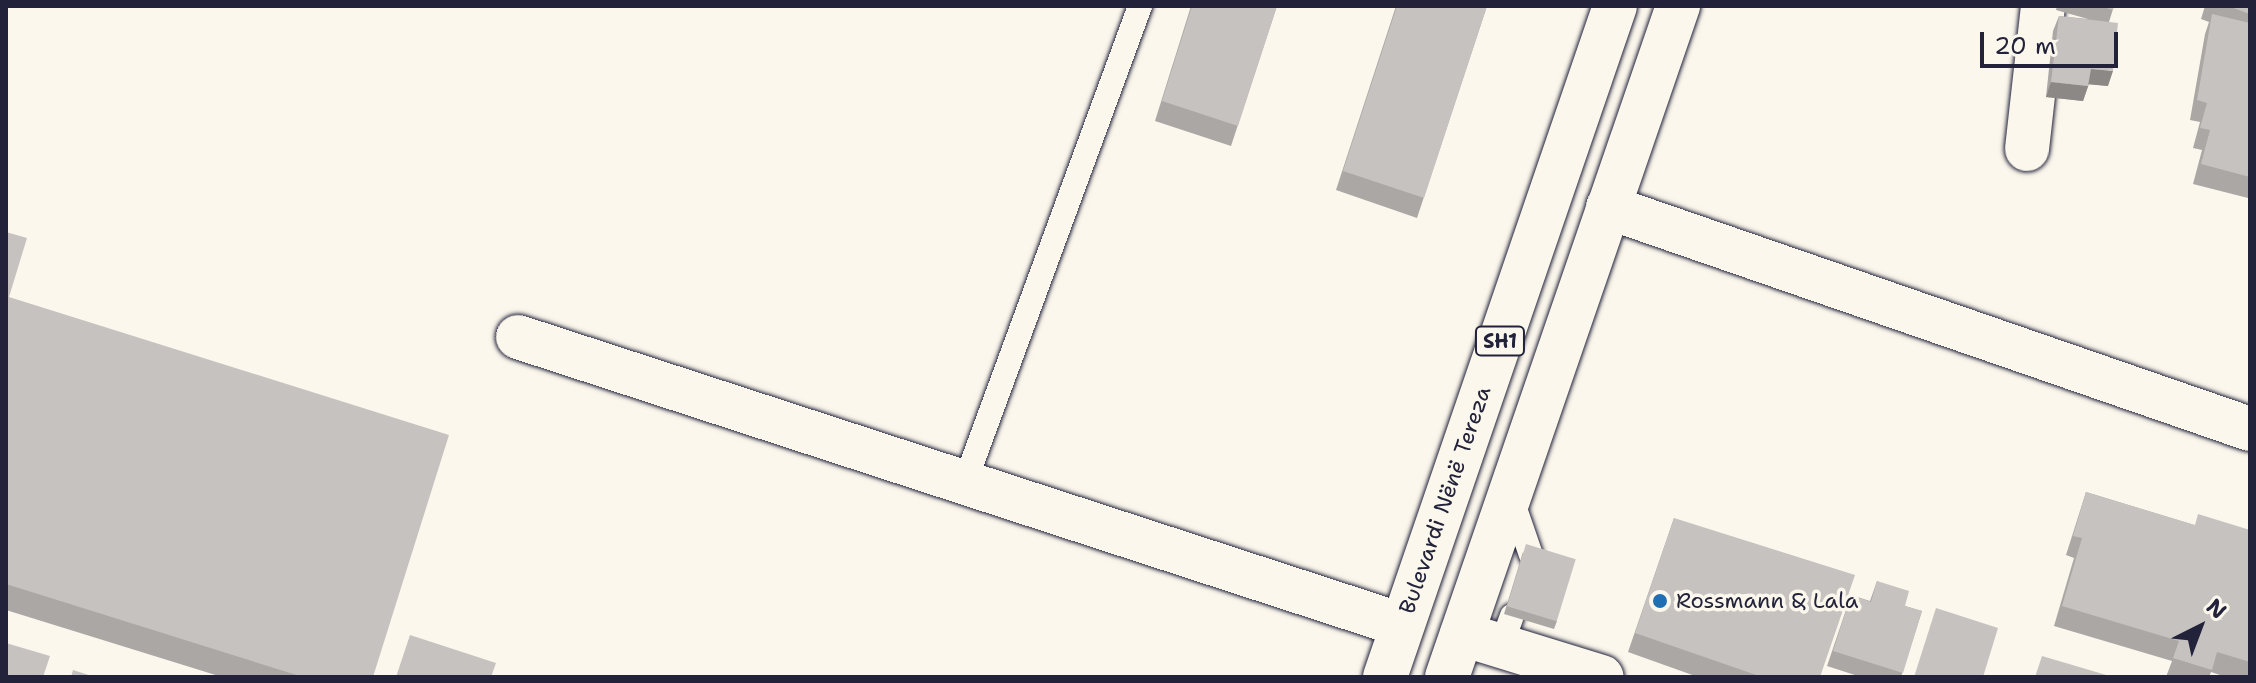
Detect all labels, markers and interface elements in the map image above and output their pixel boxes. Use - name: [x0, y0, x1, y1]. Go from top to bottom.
- scale bar: [1984, 16, 2122, 66]
- text: 20 m: [1994, 30, 2056, 62]
- road number: SH1: [1474, 325, 1526, 357]
- street label: Bulevardi Nënë Tereza: [1394, 383, 1496, 617]
- north arrow: [2160, 587, 2240, 667]
- place label: Rossmann & Lala: [1676, 588, 1858, 614]
- marker: Rossmann & Lala: [1651, 592, 1669, 610]
- text: N: [2200, 592, 2233, 625]

